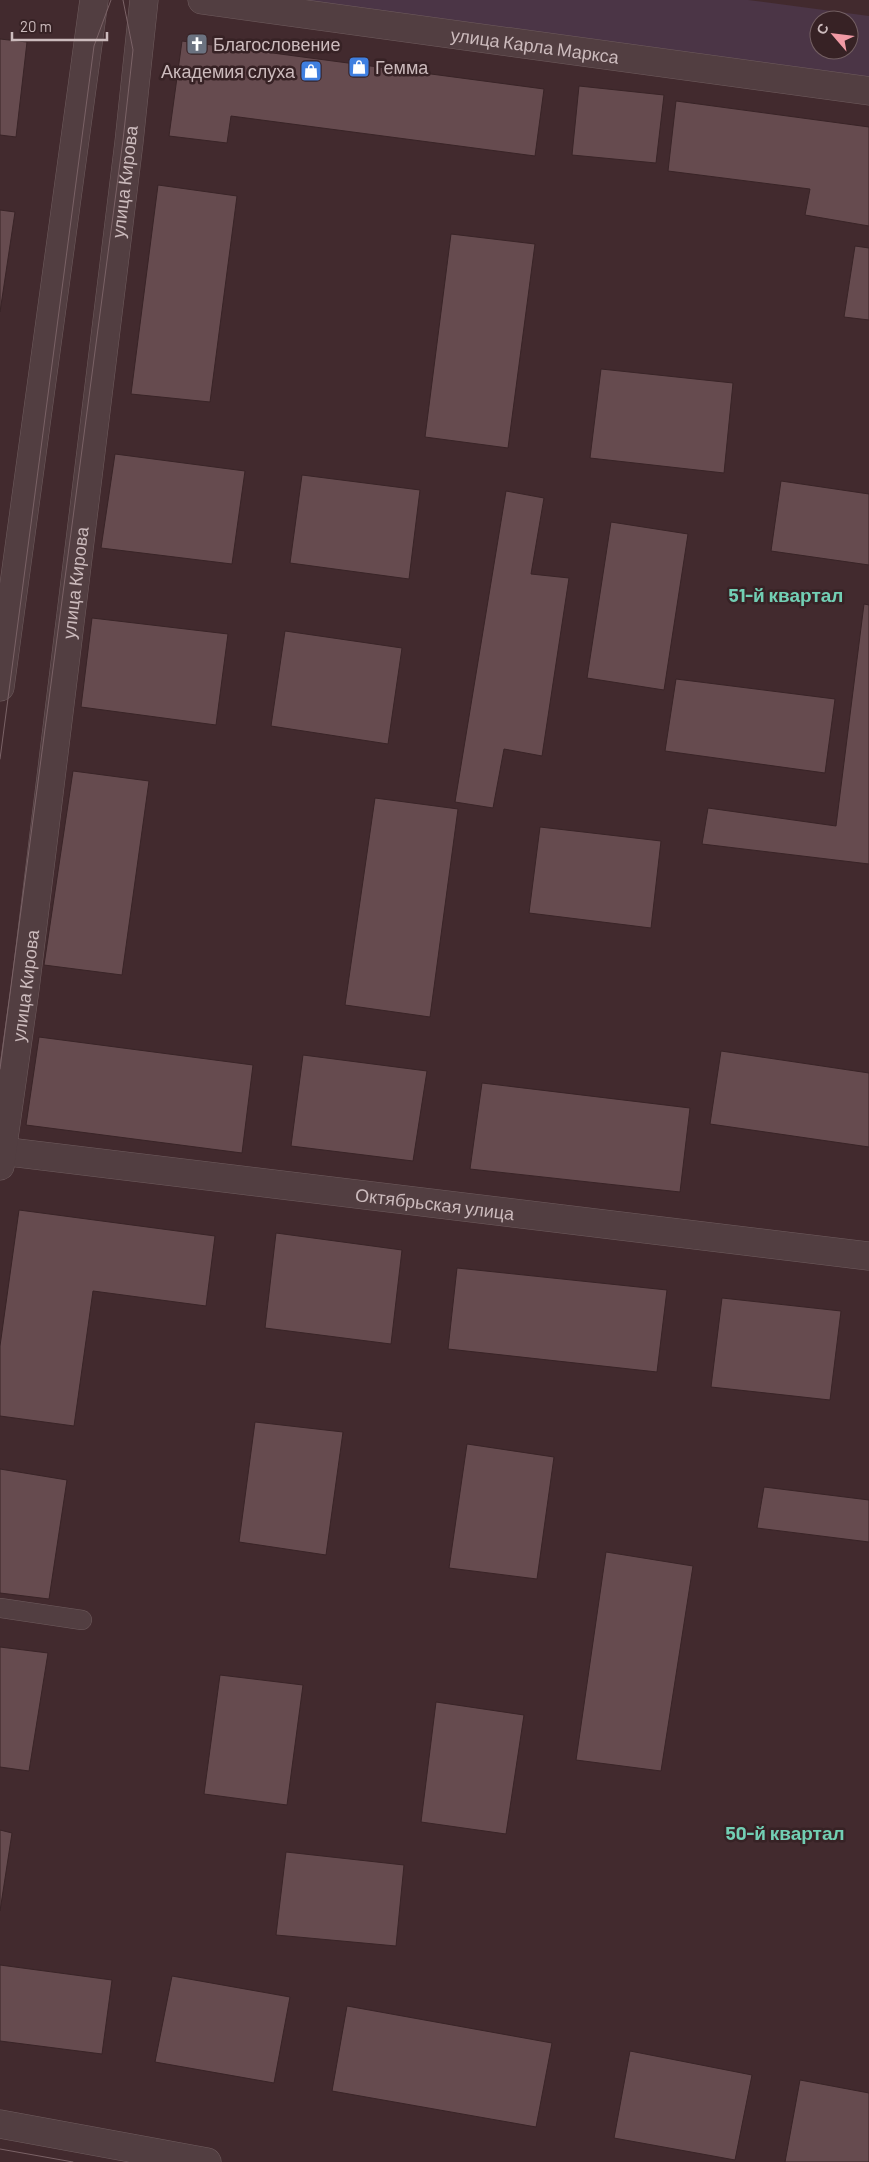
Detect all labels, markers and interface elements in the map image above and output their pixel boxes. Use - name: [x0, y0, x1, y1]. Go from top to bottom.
- scale bar: [12, 10, 108, 42]
- north arrow: [809, 10, 859, 60]
- text: 20 m: [20, 17, 52, 35]
- text: С: [812, 20, 832, 37]
- street label: улица Карла Маркса: [449, 23, 621, 68]
- church icon: Благословение: [185, 32, 209, 56]
- place label: Благословение: [213, 33, 340, 55]
- shop icon: Гемма: [347, 55, 371, 79]
- place label: Гемма: [375, 56, 429, 78]
- shop icon: Академия слуха: [299, 59, 323, 83]
- place label: Академия слуха: [161, 60, 296, 82]
- street label: улица Кирова: [106, 124, 142, 239]
- street label: улица Кирова: [57, 524, 93, 640]
- district label: 51-й квартал: [729, 583, 843, 606]
- street label: улица Кирова: [7, 927, 43, 1043]
- street label: Октябрьская улица: [354, 1183, 517, 1224]
- district label: 50-й квартал: [725, 1821, 845, 1844]

